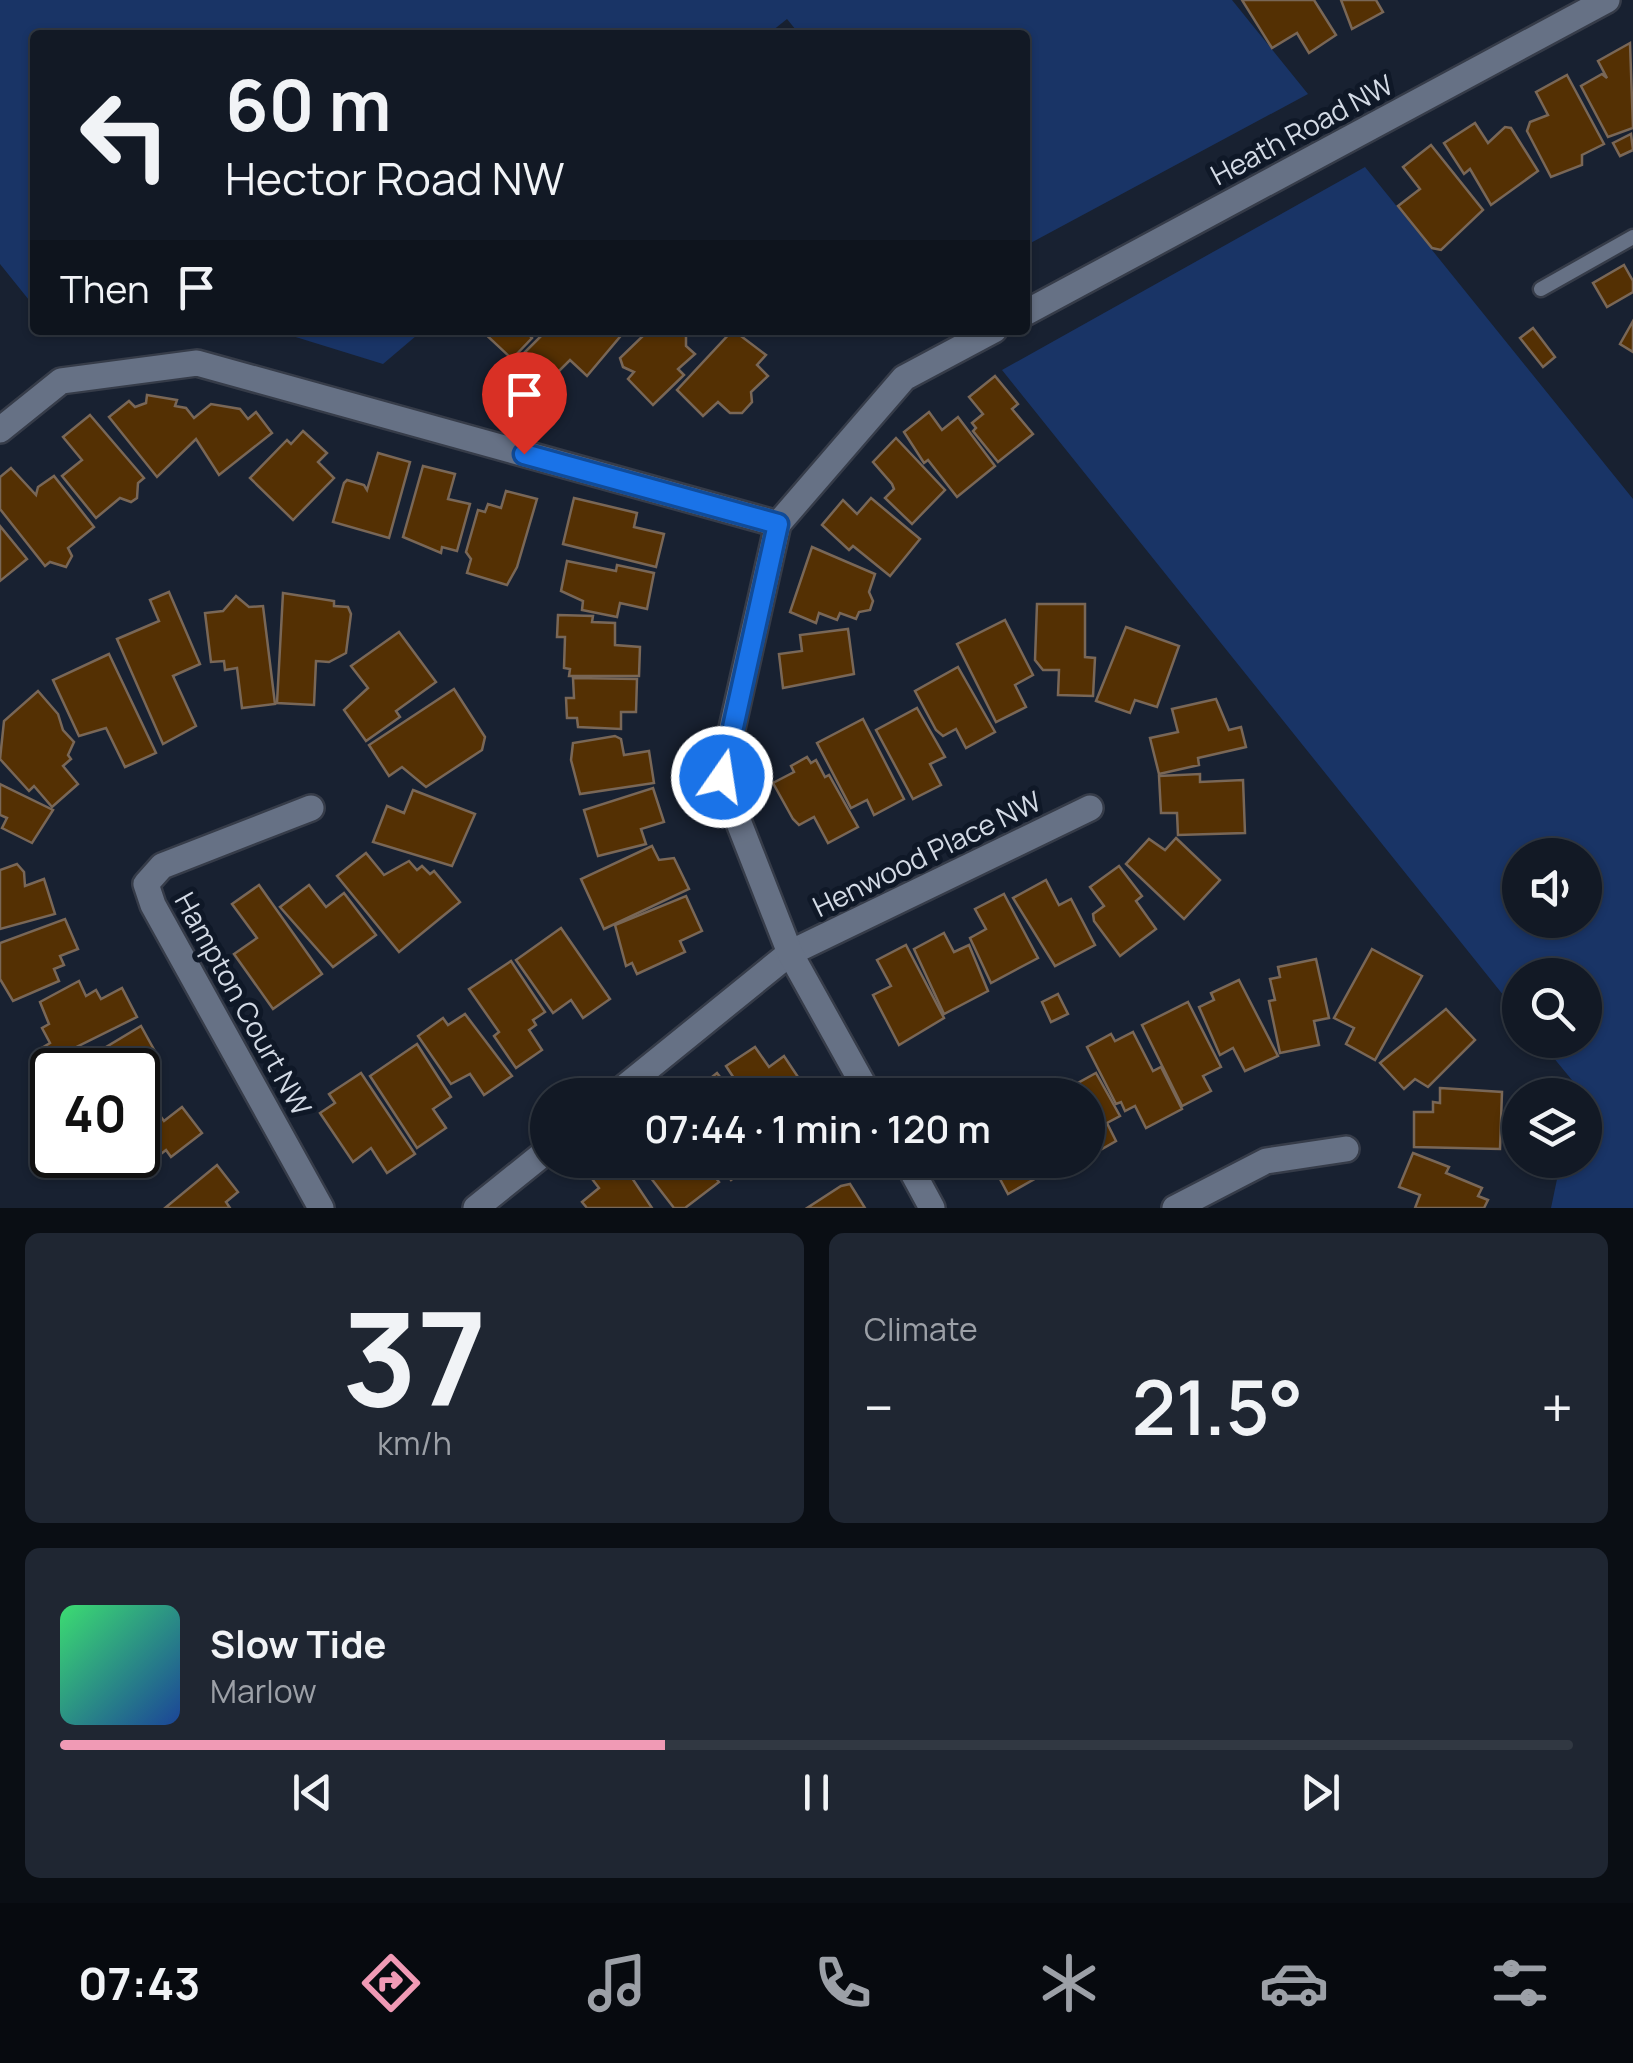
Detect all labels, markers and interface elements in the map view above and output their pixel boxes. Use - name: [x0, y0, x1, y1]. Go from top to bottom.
- text: 60 m: [225, 56, 392, 152]
- street label: Heath Road NW: [1204, 65, 1399, 193]
- icon: left: [60, 70, 190, 200]
- text: Hector Road NW: [225, 147, 565, 209]
- icon: arrive: [169, 260, 224, 315]
- text: Then: [60, 262, 149, 314]
- pin: [482, 352, 567, 455]
- icon: arrive: [497, 367, 552, 422]
- position arrow: [670, 725, 774, 829]
- street label: Henwood Place NW: [806, 781, 1047, 925]
- map controls: [1502, 838, 1602, 1178]
- button: sound: [1502, 838, 1602, 938]
- street label: Hampton Court NW: [167, 885, 321, 1122]
- button: search: [1502, 958, 1602, 1058]
- speed limit sign: 40: [30, 1048, 160, 1178]
- button: layers: [1502, 1078, 1602, 1178]
- text: 07:44 · 1 min · 120 m: [644, 1102, 991, 1154]
- text: 37: [342, 1267, 487, 1445]
- text: Climate: [864, 1307, 978, 1351]
- text: 21.5°: [1132, 1355, 1303, 1458]
- text: −: [864, 1369, 894, 1445]
- text: +: [1541, 1369, 1573, 1445]
- text: km/h: [377, 1421, 452, 1465]
- text: Slow Tide: [210, 1617, 387, 1669]
- text: Marlow: [210, 1669, 317, 1713]
- icon: previous: [285, 1765, 340, 1820]
- icon: pause: [789, 1765, 844, 1820]
- icon: next: [1293, 1765, 1348, 1820]
- icon: directions: [356, 1948, 426, 2018]
- icon: music: [582, 1948, 652, 2018]
- icon: phone: [808, 1948, 878, 2018]
- icon: climate: [1034, 1948, 1104, 2018]
- icon: car: [1259, 1948, 1329, 2018]
- icon: filters: [1485, 1948, 1555, 2018]
- text: 07:43: [78, 1952, 200, 2014]

